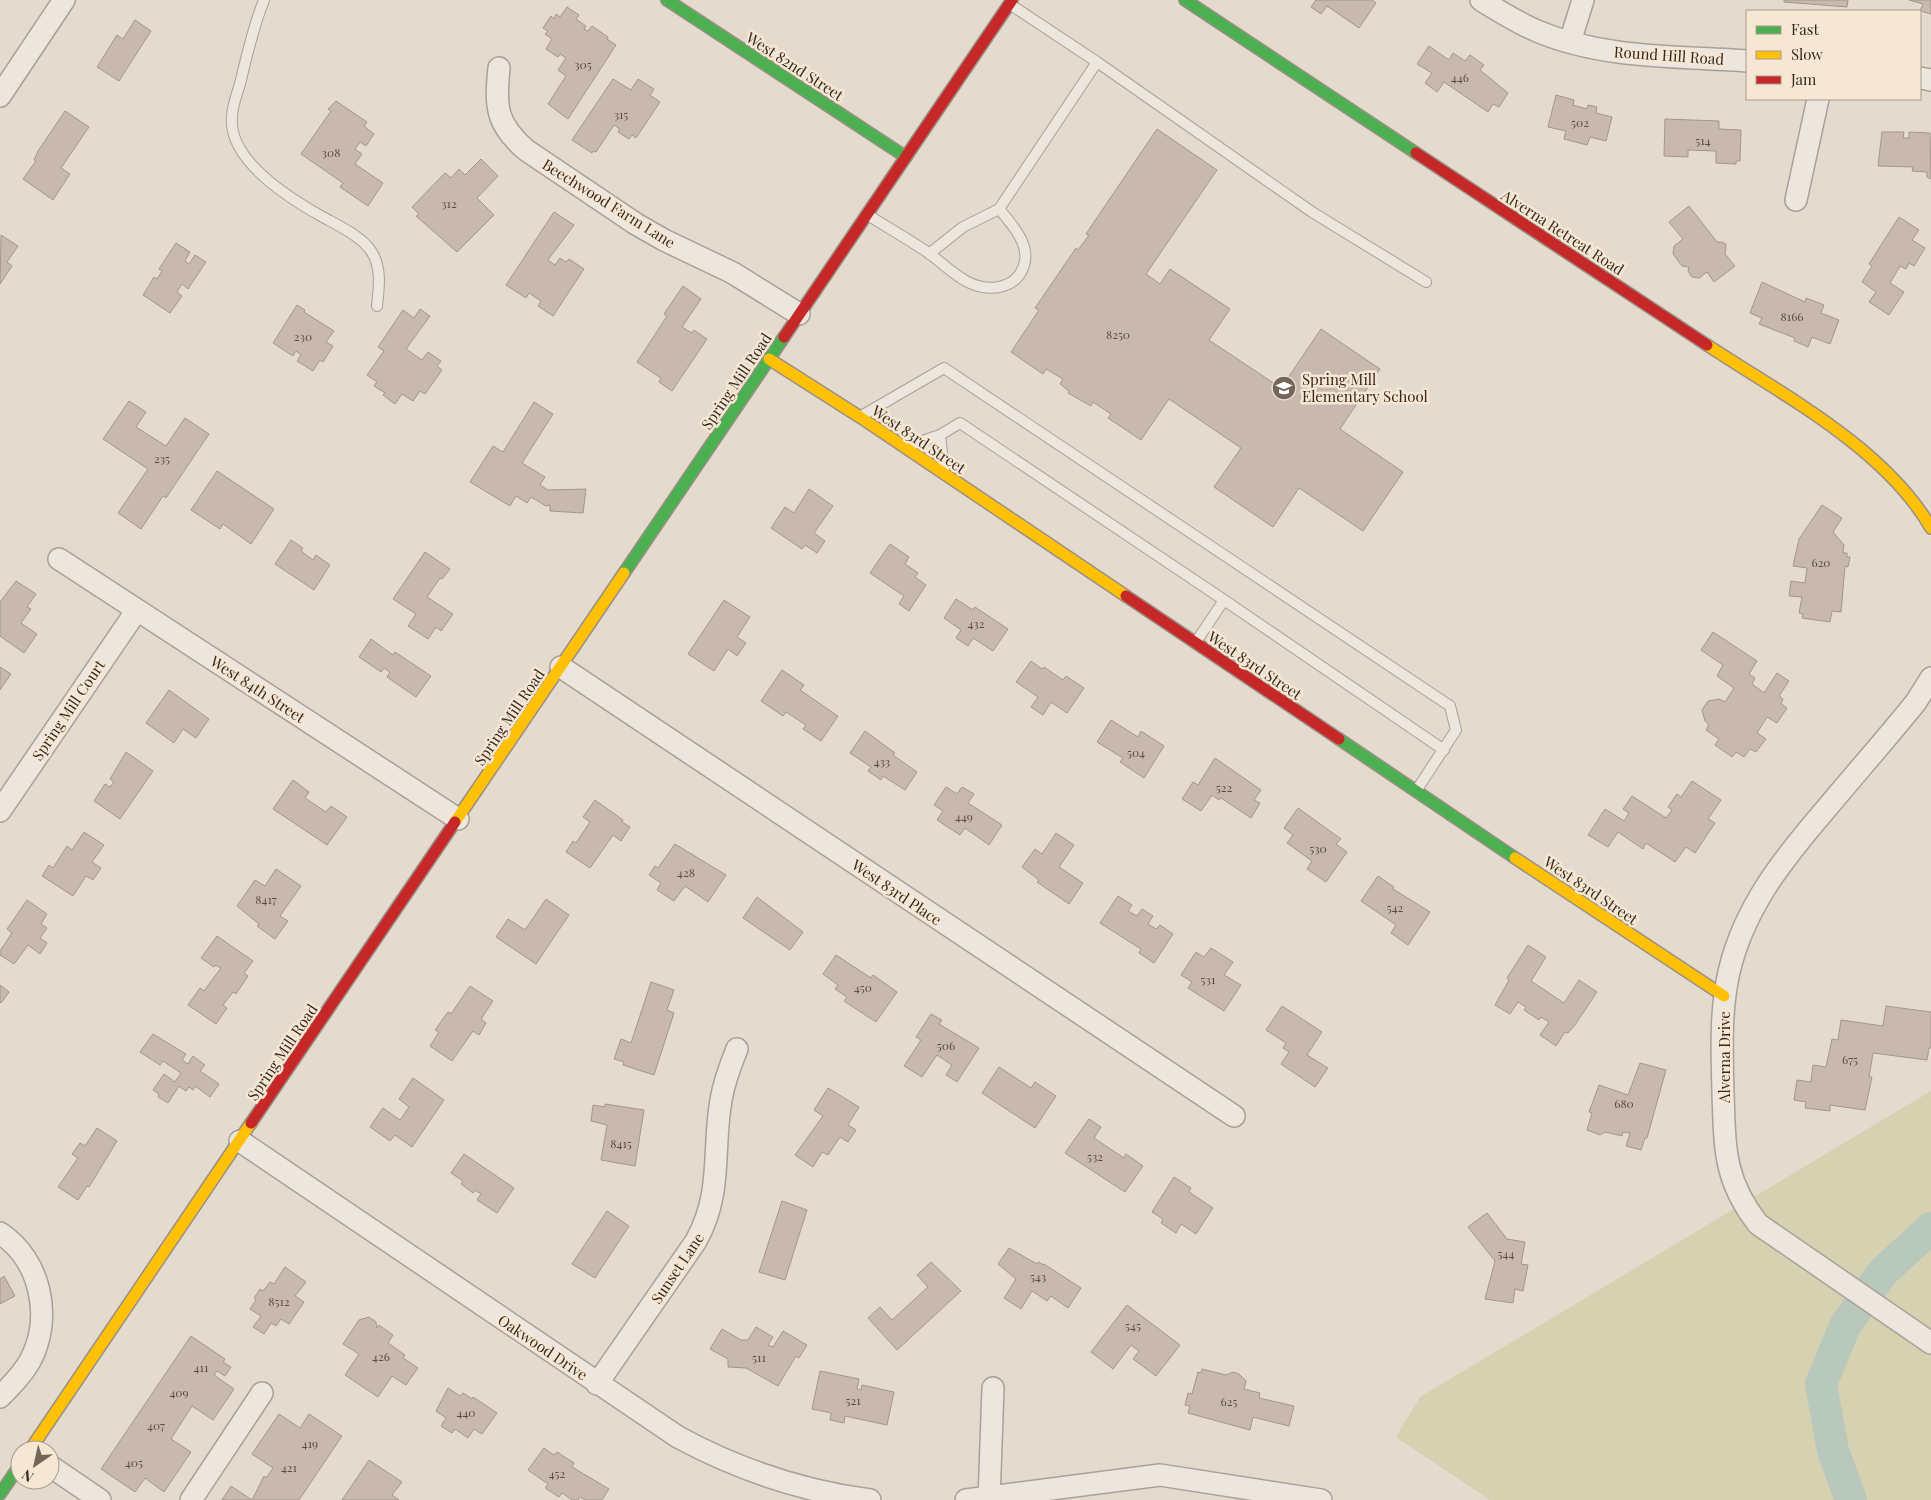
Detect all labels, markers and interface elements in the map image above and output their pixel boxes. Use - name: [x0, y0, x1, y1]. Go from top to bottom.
- legend: [1746, 10, 1921, 100]
- text: Fast: [1791, 19, 1820, 39]
- street label: West 82nd Street: [742, 26, 848, 105]
- street label: Round Hill Road: [1613, 41, 1725, 69]
- text: Slow: [1791, 44, 1823, 64]
- house number: 305: [574, 56, 592, 72]
- house number: 446: [1451, 69, 1469, 85]
- text: Jam: [1790, 69, 1817, 89]
- house number: 315: [614, 106, 628, 122]
- house number: 502: [1571, 114, 1589, 130]
- house number: 514: [1695, 132, 1711, 148]
- house number: 308: [322, 144, 340, 160]
- street label: Beechwood Farm Lane: [539, 154, 679, 252]
- street label: Alverna Retreat Road: [1497, 184, 1628, 279]
- house number: 312: [441, 195, 457, 211]
- house number: 8166: [1780, 308, 1804, 324]
- house number: 8250: [1106, 326, 1130, 342]
- house number: 230: [294, 328, 312, 344]
- street label: Spring Mill Road: [696, 329, 776, 433]
- place label: Spring Mill Elementary School: [1302, 369, 1428, 406]
- school or university icon: Spring Mill Elementary School: [1271, 375, 1297, 401]
- street label: West 83rd Street: [867, 400, 970, 478]
- house number: 235: [154, 450, 170, 466]
- house number: 620: [1811, 554, 1831, 570]
- house number: 432: [968, 615, 985, 631]
- street label: West 83rd Street: [1203, 626, 1306, 704]
- street label: West 84th Street: [206, 650, 310, 727]
- street label: Spring Mill Court: [27, 655, 109, 764]
- street label: Spring Mill Road: [469, 665, 549, 769]
- house number: 504: [1127, 744, 1145, 760]
- house number: 433: [874, 753, 890, 769]
- house number: 522: [1216, 779, 1232, 795]
- house number: 449: [955, 808, 973, 824]
- house number: 530: [1309, 840, 1327, 856]
- street label: West 83rd Street: [1539, 851, 1642, 929]
- street label: West 83rd Place: [847, 854, 946, 929]
- house number: 428: [677, 864, 695, 880]
- house number: 8417: [255, 891, 277, 907]
- house number: 542: [1387, 899, 1404, 915]
- house number: 531: [1201, 971, 1216, 987]
- house number: 450: [854, 979, 872, 995]
- street label: Spring Mill Road: [242, 1000, 322, 1104]
- street label: Alverna Drive: [1714, 1011, 1734, 1104]
- house number: 506: [937, 1037, 955, 1053]
- house number: 675: [1842, 1051, 1858, 1067]
- house number: 680: [1614, 1095, 1634, 1111]
- house number: 8415: [610, 1135, 632, 1151]
- house number: 532: [1087, 1148, 1103, 1164]
- street label: Sunset Lane: [646, 1229, 708, 1307]
- house number: 544: [1498, 1245, 1514, 1261]
- house number: 543: [1030, 1268, 1046, 1284]
- house number: 8512: [268, 1293, 290, 1309]
- street label: Oakwood Drive: [494, 1310, 592, 1384]
- house number: 545: [1125, 1317, 1141, 1333]
- house number: 426: [372, 1348, 390, 1364]
- house number: 511: [752, 1349, 766, 1365]
- house number: 411: [194, 1359, 209, 1375]
- house number: 409: [169, 1384, 189, 1400]
- house number: 521: [845, 1392, 861, 1408]
- house number: 625: [1221, 1393, 1237, 1409]
- house number: 440: [456, 1404, 476, 1420]
- house number: 407: [147, 1417, 165, 1433]
- house number: 419: [302, 1435, 318, 1451]
- north arrow: [10, 1440, 60, 1490]
- house number: 405: [125, 1454, 143, 1470]
- house number: 421: [281, 1459, 298, 1475]
- text: N: [18, 1465, 37, 1487]
- house number: 452: [549, 1465, 566, 1481]

